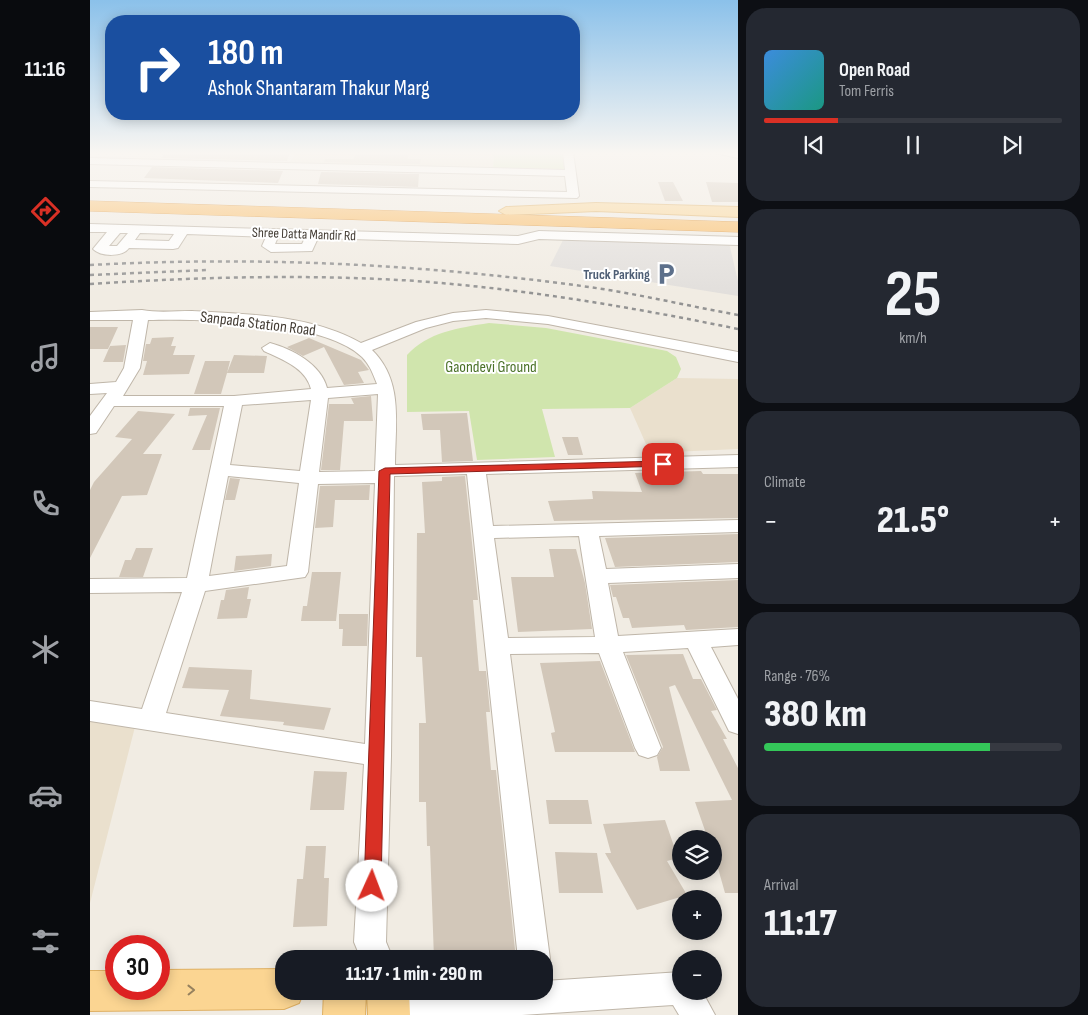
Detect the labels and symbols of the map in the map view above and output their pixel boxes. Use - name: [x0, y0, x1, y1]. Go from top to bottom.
- street label: Shree Datta Mandir Rd: [252, 224, 356, 244]
- parking icon: Truck Parking: [653, 261, 679, 287]
- place label: Truck Parking: [583, 266, 650, 283]
- street label: Sanpada Station Road: [199, 307, 317, 341]
- park label: Gaondevi Ground: [445, 358, 537, 377]
- pin: [642, 443, 684, 485]
- position arrow: [345, 859, 397, 911]
- speed limit sign: 30: [105, 935, 170, 1000]
- one-way arrow: [188, 985, 195, 995]

